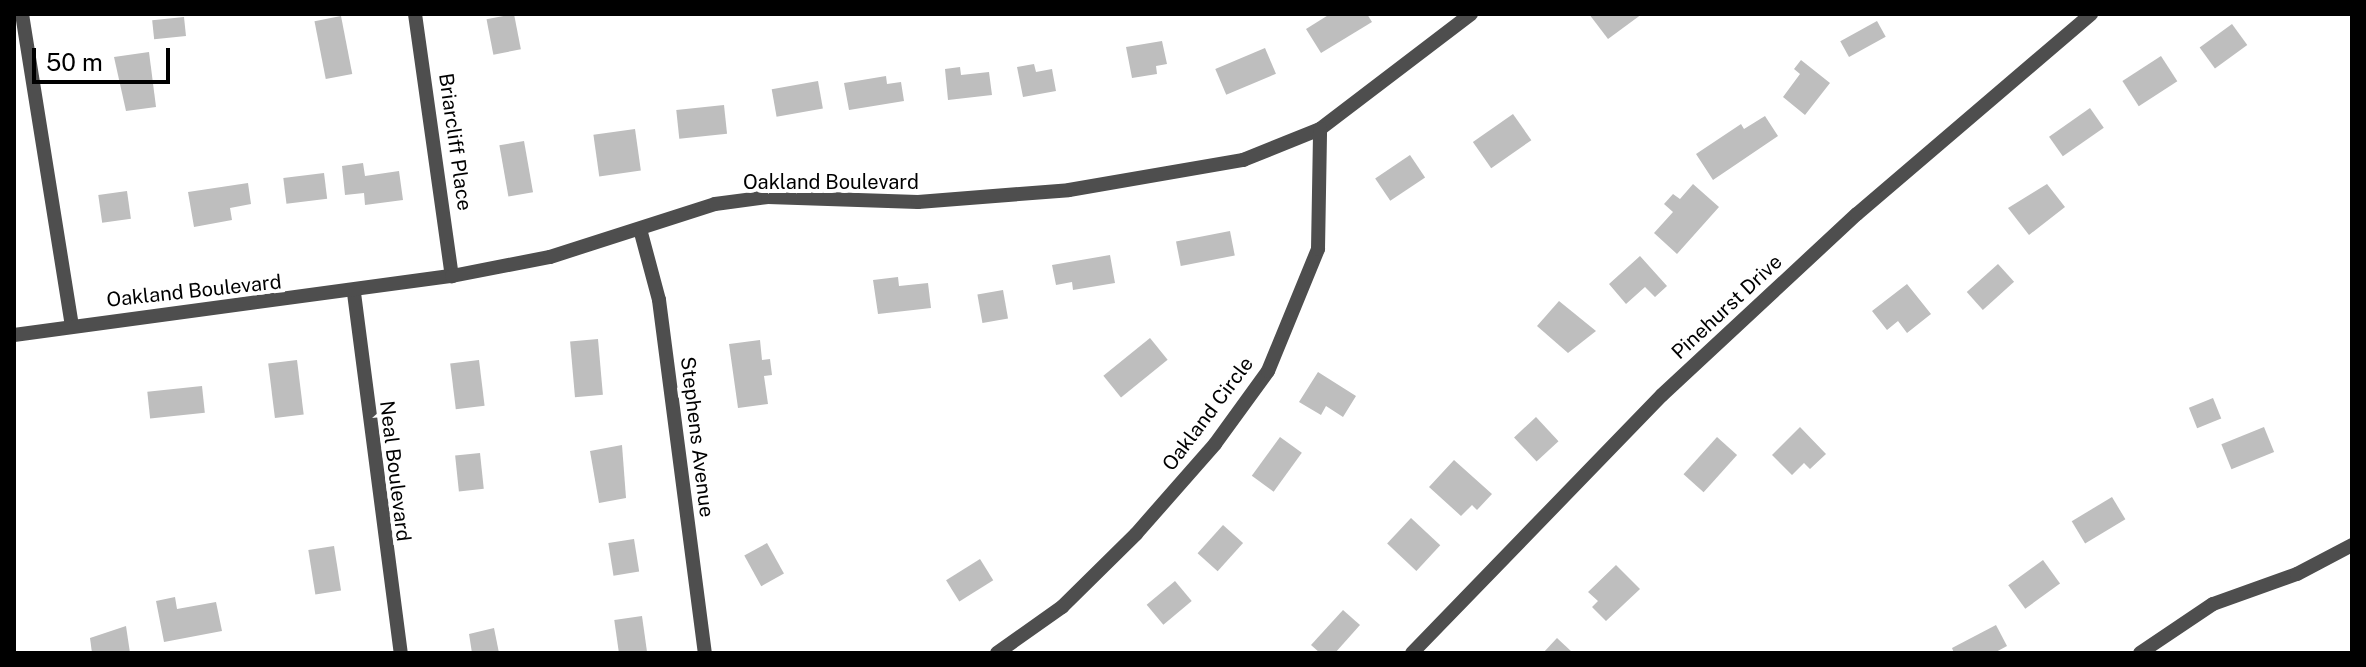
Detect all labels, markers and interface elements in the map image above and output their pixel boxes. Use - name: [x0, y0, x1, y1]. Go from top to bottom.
- scale bar: [36, 32, 174, 82]
- text: 50 m: [46, 48, 103, 76]
- street label: Briarcliff Place: [433, 72, 477, 212]
- street label: Oakland Boulevard: [743, 170, 919, 194]
- street label: Pinehurst Drive: [1667, 250, 1787, 364]
- street label: Oakland Boulevard: [105, 270, 283, 312]
- street label: Oakland Circle: [1157, 352, 1259, 476]
- street label: Stephens Avenue: [675, 355, 719, 519]
- street label: Neal Boulevard: [374, 399, 416, 543]

